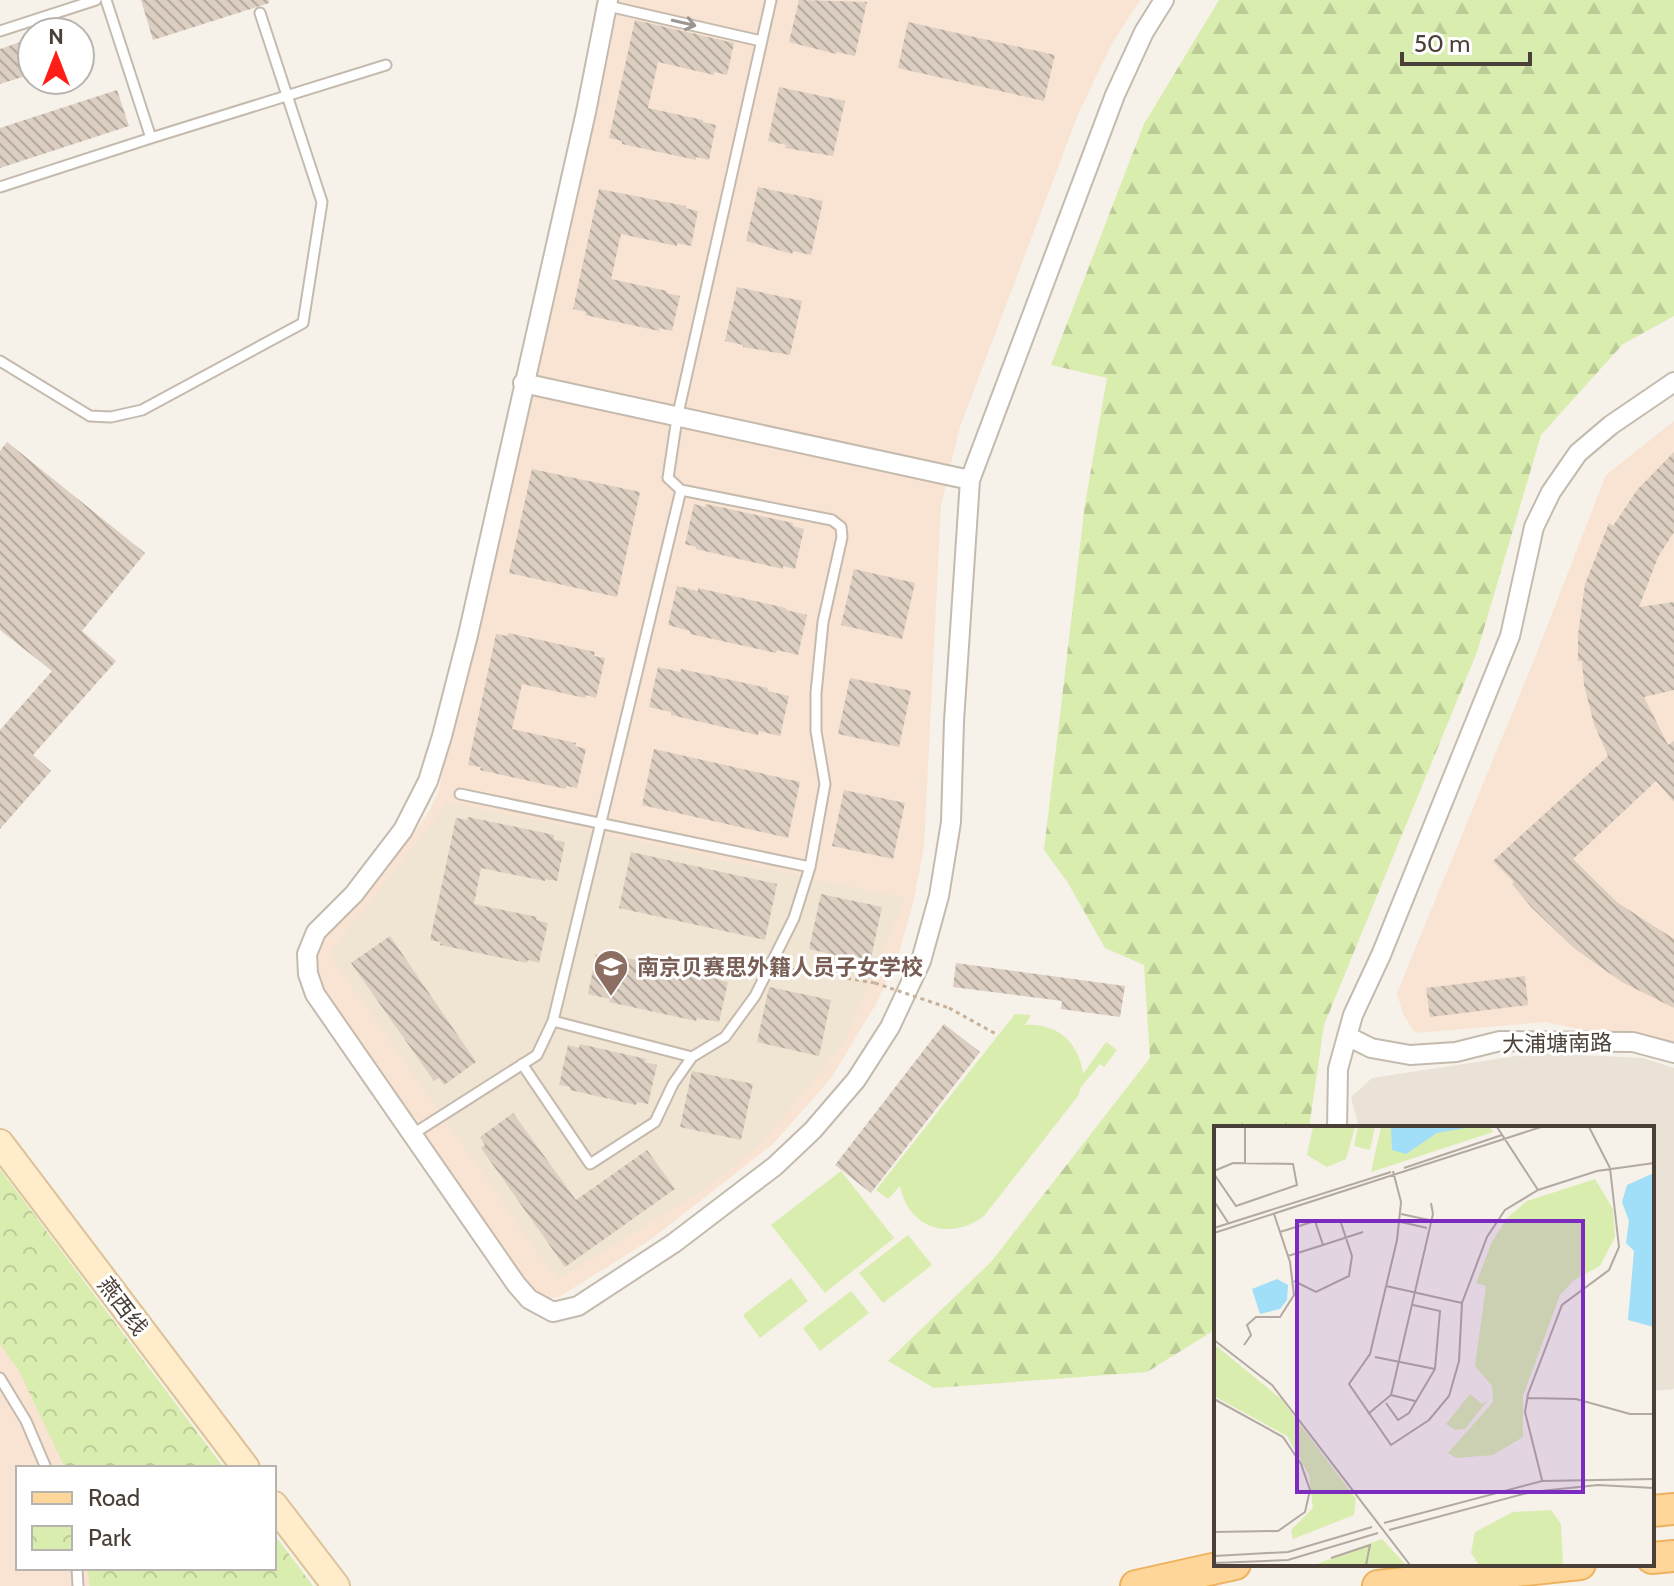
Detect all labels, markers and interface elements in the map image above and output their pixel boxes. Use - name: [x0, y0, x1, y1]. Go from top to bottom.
- north arrow: [16, 16, 96, 96]
- one-way arrow: [671, 16, 696, 31]
- scale bar: [1402, 16, 1530, 66]
- text: N: [48, 23, 64, 50]
- text: 50 m: [1414, 29, 1470, 58]
- school or university icon: 南京贝赛思外籍人员子女学校: [592, 948, 630, 998]
- place label: 南京贝赛思外籍人员子女学校: [637, 954, 923, 981]
- street label: 大浦塘南路: [1502, 1029, 1612, 1058]
- inset map: [1214, 1126, 1654, 1566]
- street label: 燕西线: [92, 1272, 153, 1341]
- legend: [16, 1466, 276, 1570]
- text: Road: [88, 1483, 140, 1512]
- text: Park: [88, 1523, 131, 1552]

